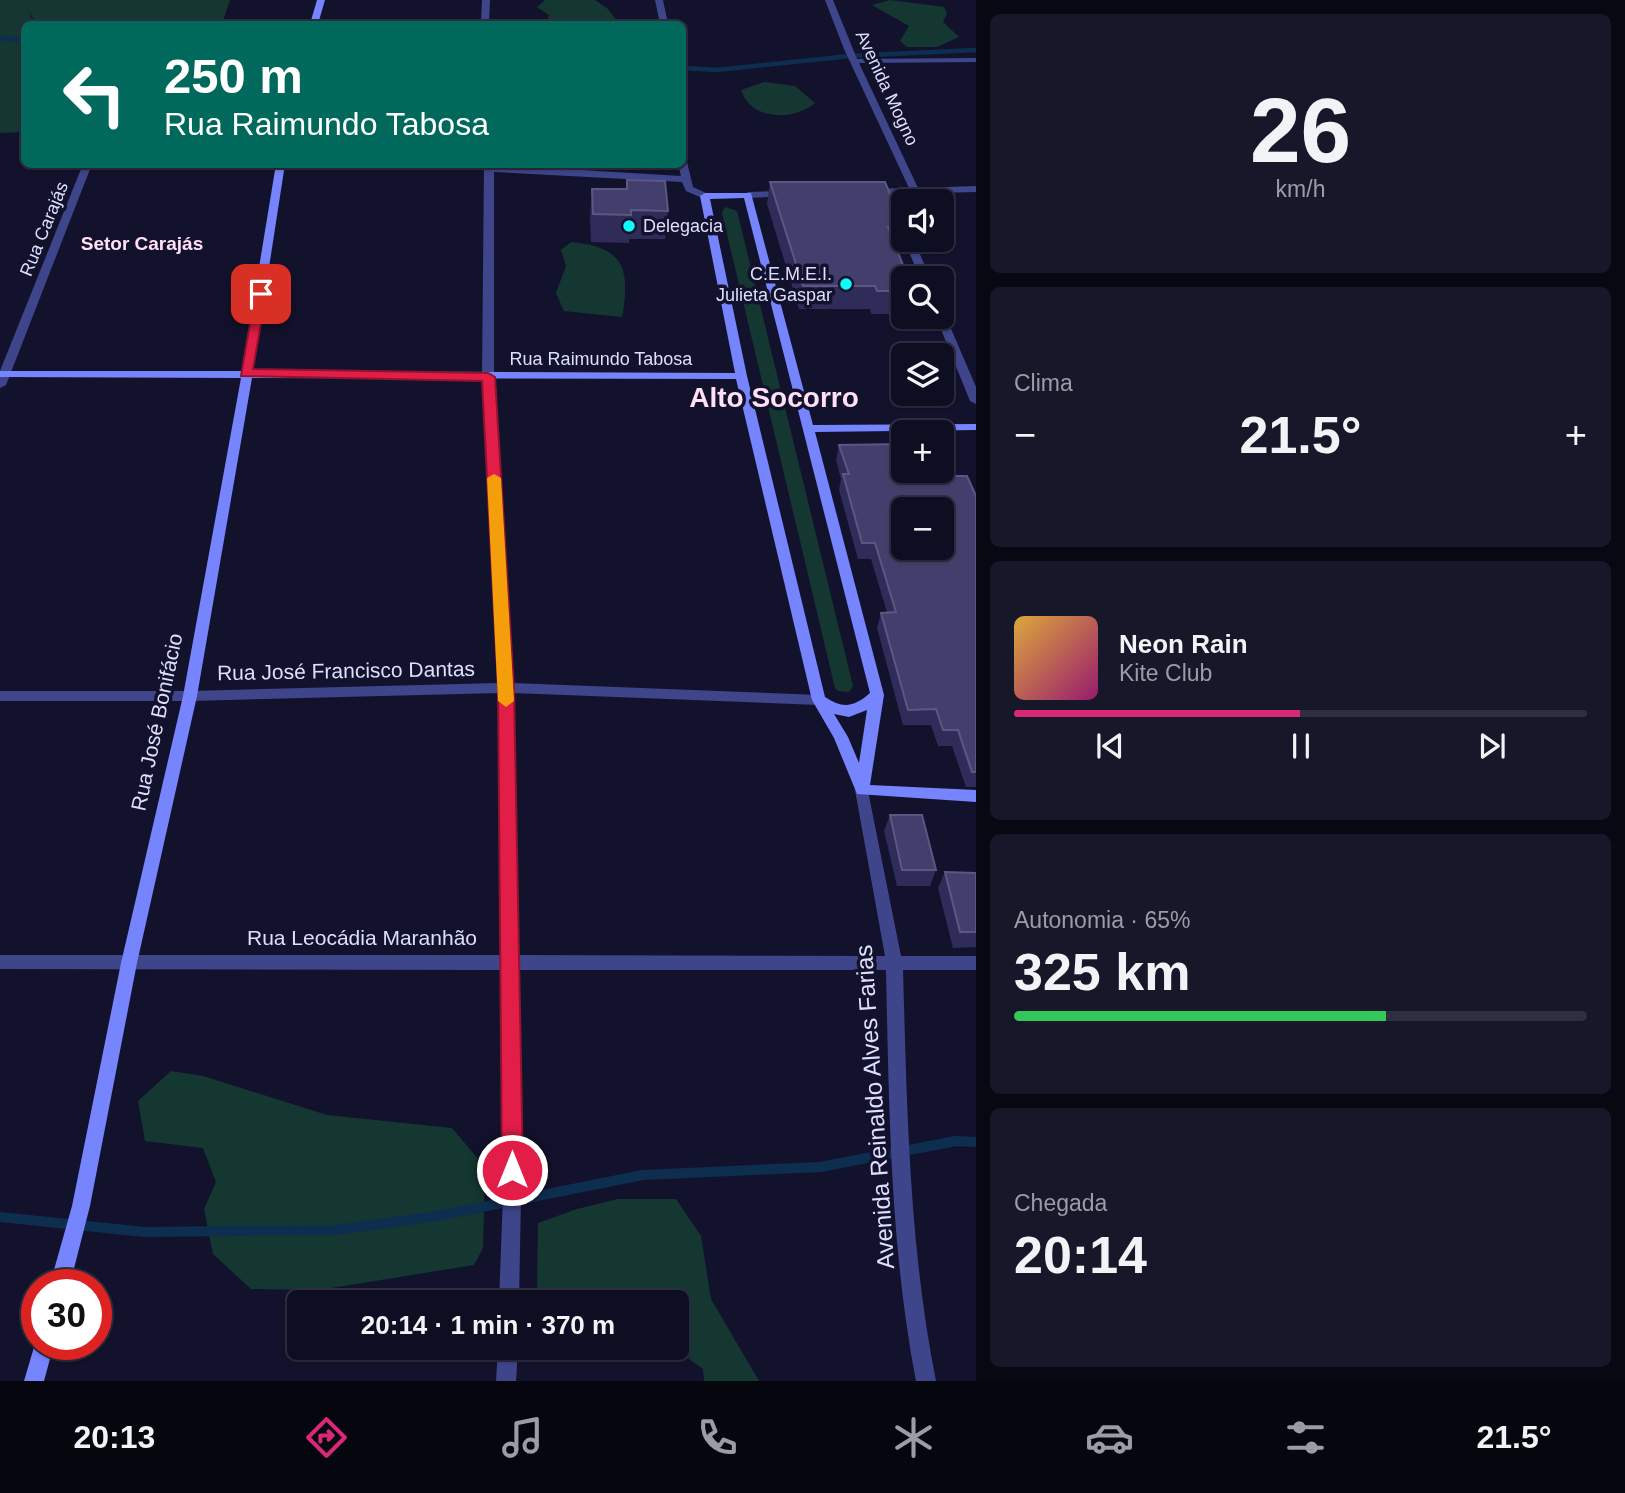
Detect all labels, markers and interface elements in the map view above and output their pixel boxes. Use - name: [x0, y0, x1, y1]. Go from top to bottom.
- street label: Avenida Mogno: [852, 27, 922, 149]
- icon: left: [49, 49, 140, 140]
- text: 250 m: [164, 49, 303, 103]
- text: 26: [1250, 80, 1351, 181]
- text: Rua Raimundo Tabosa: [164, 106, 489, 142]
- text: km/h: [1276, 176, 1325, 202]
- street label: Rua Carajás: [16, 179, 72, 279]
- map controls: [891, 189, 954, 560]
- button: sound: [891, 189, 954, 252]
- place label: Delegacia: [643, 216, 724, 236]
- marker: Delegacia: [621, 218, 637, 234]
- district label: Setor Carajás: [81, 233, 203, 254]
- pin: [231, 264, 291, 324]
- place label: C.E.M.E.I. Julieta Gaspar: [716, 264, 832, 305]
- button: search: [891, 266, 954, 329]
- icon: arrive: [242, 275, 280, 313]
- marker: C.E.M.E.I. Julieta Gaspar: [838, 276, 854, 292]
- button: layers: [891, 343, 954, 406]
- street label: Rua Raimundo Tabosa: [510, 349, 693, 369]
- text: Clima: [1014, 370, 1073, 396]
- district label: Alto Socorro: [689, 382, 859, 413]
- text: 21.5°: [1239, 406, 1362, 464]
- text: −: [1014, 414, 1036, 456]
- text: +: [1565, 414, 1587, 456]
- button: +: [891, 420, 954, 483]
- button: −: [891, 497, 954, 560]
- text: Neon Rain: [1119, 629, 1248, 659]
- street label: Rua José Bonifácio: [126, 631, 187, 813]
- street label: Rua José Francisco Dantas: [217, 657, 475, 684]
- text: Kite Club: [1119, 660, 1212, 686]
- icon: previous: [1091, 727, 1129, 765]
- icon: pause: [1282, 727, 1320, 765]
- icon: next: [1473, 727, 1511, 765]
- text: Autonomia · 65%: [1014, 907, 1190, 933]
- street label: Rua Leocádia Maranhão: [247, 926, 477, 949]
- text: 325 km: [1014, 943, 1190, 1001]
- street label: Avenida Reinaldo Alves Farias: [850, 944, 899, 1270]
- position arrow: [475, 1133, 549, 1207]
- text: Chegada: [1014, 1190, 1107, 1216]
- text: 20:14: [1014, 1226, 1147, 1284]
- speed limit sign: 30: [21, 1269, 112, 1360]
- text: 20:14 · 1 min · 370 m: [361, 1310, 615, 1340]
- icon: directions: [302, 1413, 351, 1462]
- icon: music: [498, 1413, 547, 1462]
- icon: phone: [693, 1413, 742, 1462]
- icon: climate: [889, 1413, 938, 1462]
- icon: car: [1085, 1413, 1134, 1462]
- icon: filters: [1281, 1413, 1330, 1462]
- text: 20:13: [73, 1419, 155, 1455]
- text: 21.5°: [1476, 1419, 1552, 1455]

